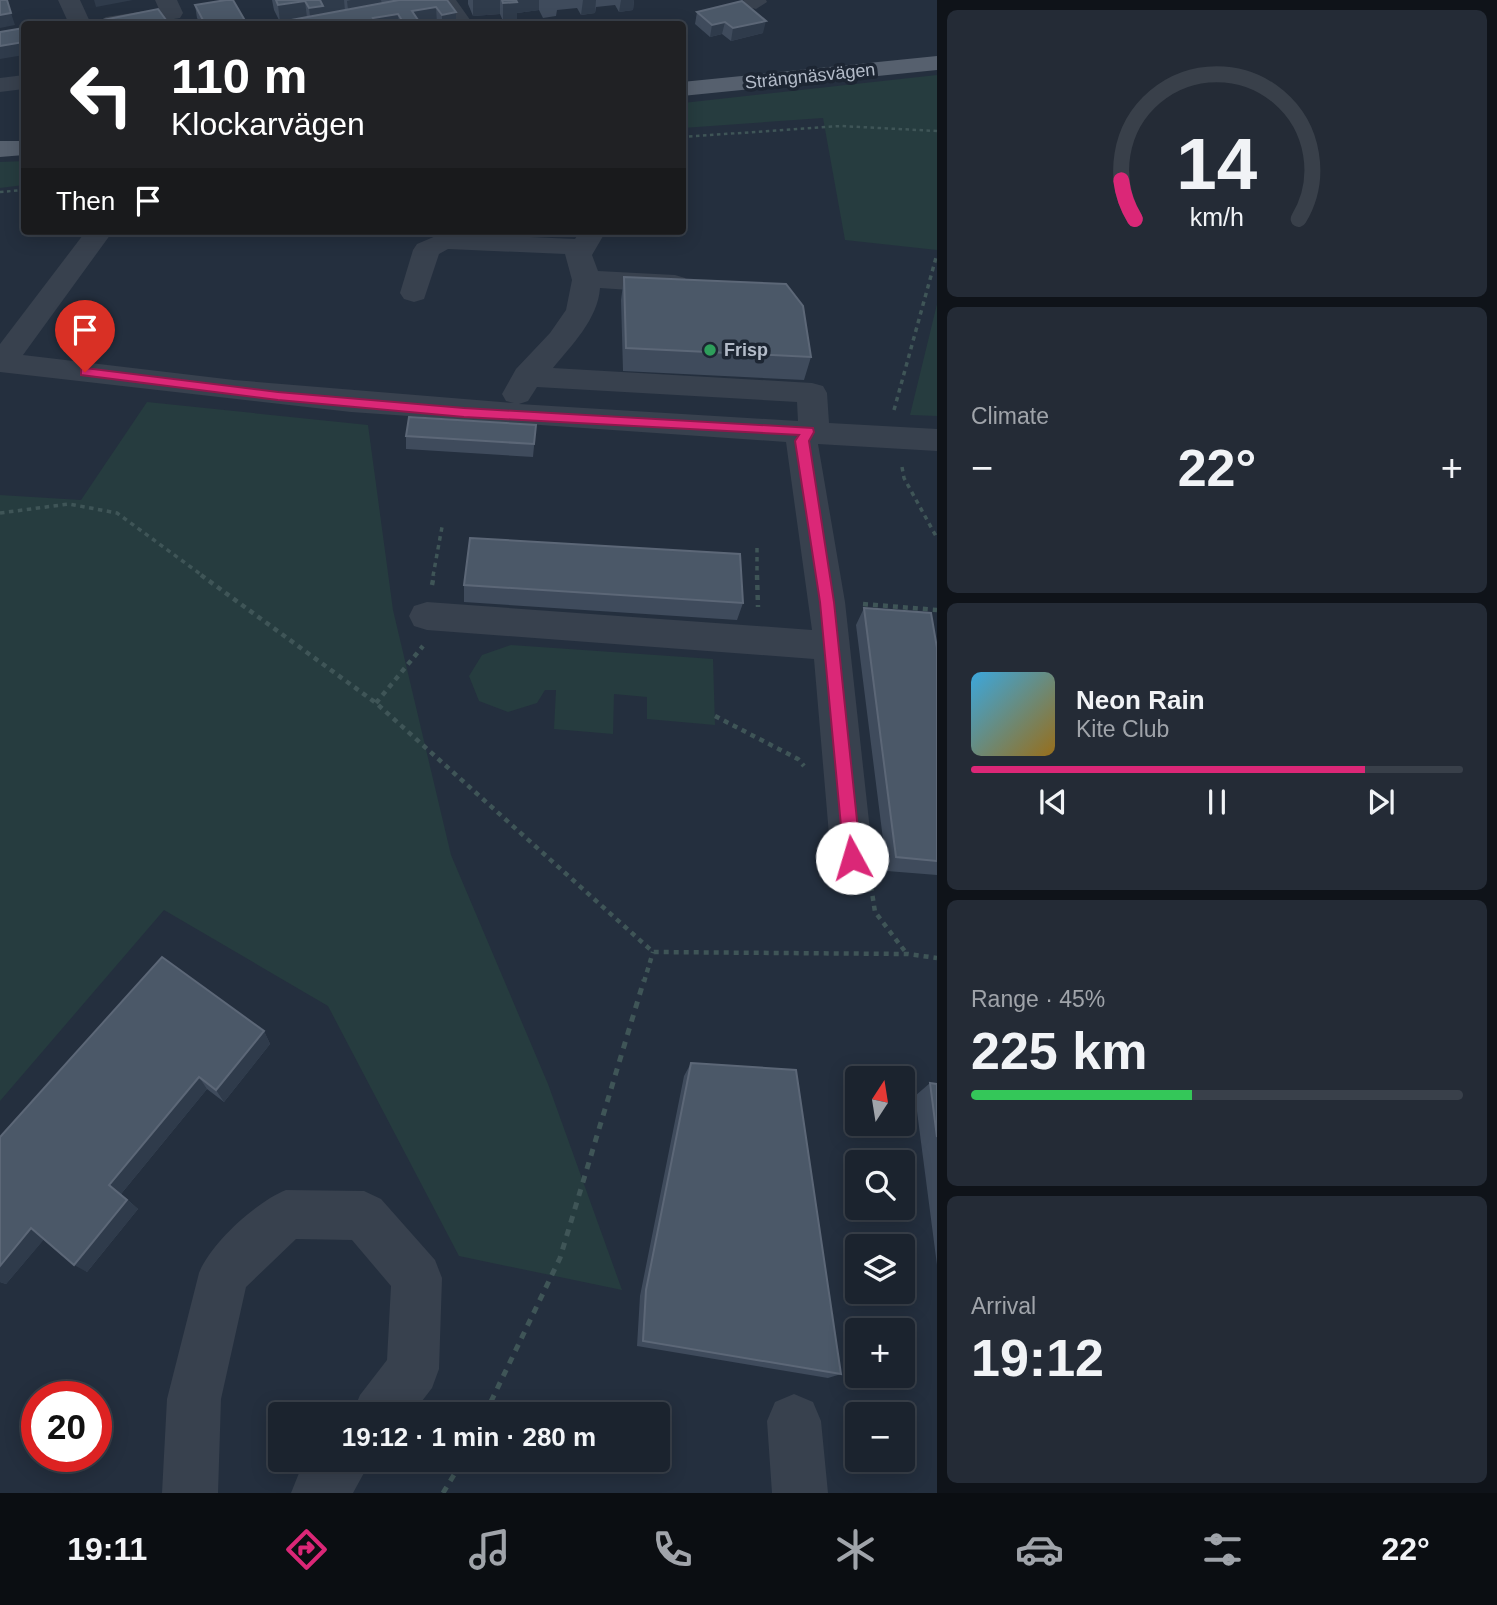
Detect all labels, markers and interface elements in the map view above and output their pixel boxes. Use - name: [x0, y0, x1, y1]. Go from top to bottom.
- icon: left: [56, 49, 147, 140]
- text: 110 m: [171, 49, 307, 103]
- street label: Strängnäsvägen: [744, 59, 876, 93]
- text: Klockarvägen: [171, 106, 365, 142]
- text: 14: [1177, 124, 1258, 205]
- icon: arrive: [129, 182, 167, 220]
- text: Then: [56, 186, 115, 216]
- text: km/h: [1190, 203, 1244, 231]
- pin: [55, 300, 115, 372]
- icon: arrive: [66, 311, 104, 349]
- place label: Frisp: [724, 340, 768, 360]
- marker: Frisp: [702, 342, 718, 358]
- text: Climate: [971, 403, 1049, 429]
- text: 22°: [1178, 439, 1256, 497]
- text: −: [971, 447, 993, 489]
- text: +: [1441, 447, 1463, 489]
- text: Neon Rain: [1076, 685, 1205, 715]
- text: Kite Club: [1076, 716, 1169, 742]
- icon: previous: [1034, 783, 1072, 821]
- icon: pause: [1198, 783, 1236, 821]
- icon: next: [1362, 783, 1400, 821]
- position arrow: [815, 821, 889, 895]
- text: Range · 45%: [971, 986, 1105, 1012]
- text: 225 km: [971, 1022, 1147, 1080]
- north arrow: [845, 1066, 915, 1136]
- map controls: [845, 1066, 915, 1472]
- button: search: [845, 1150, 915, 1220]
- button: layers: [845, 1234, 915, 1304]
- text: Arrival: [971, 1293, 1036, 1319]
- button: +: [845, 1318, 915, 1388]
- text: 19:12: [971, 1329, 1104, 1387]
- speed limit sign: 20: [21, 1381, 112, 1472]
- button: −: [845, 1402, 915, 1472]
- text: 19:12 · 1 min · 280 m: [342, 1422, 596, 1452]
- icon: directions: [282, 1525, 331, 1574]
- icon: music: [465, 1525, 514, 1574]
- icon: phone: [648, 1525, 697, 1574]
- icon: climate: [831, 1525, 880, 1574]
- icon: car: [1015, 1525, 1064, 1574]
- icon: filters: [1198, 1525, 1247, 1574]
- text: 19:11: [67, 1531, 147, 1567]
- text: 22°: [1381, 1531, 1430, 1567]

